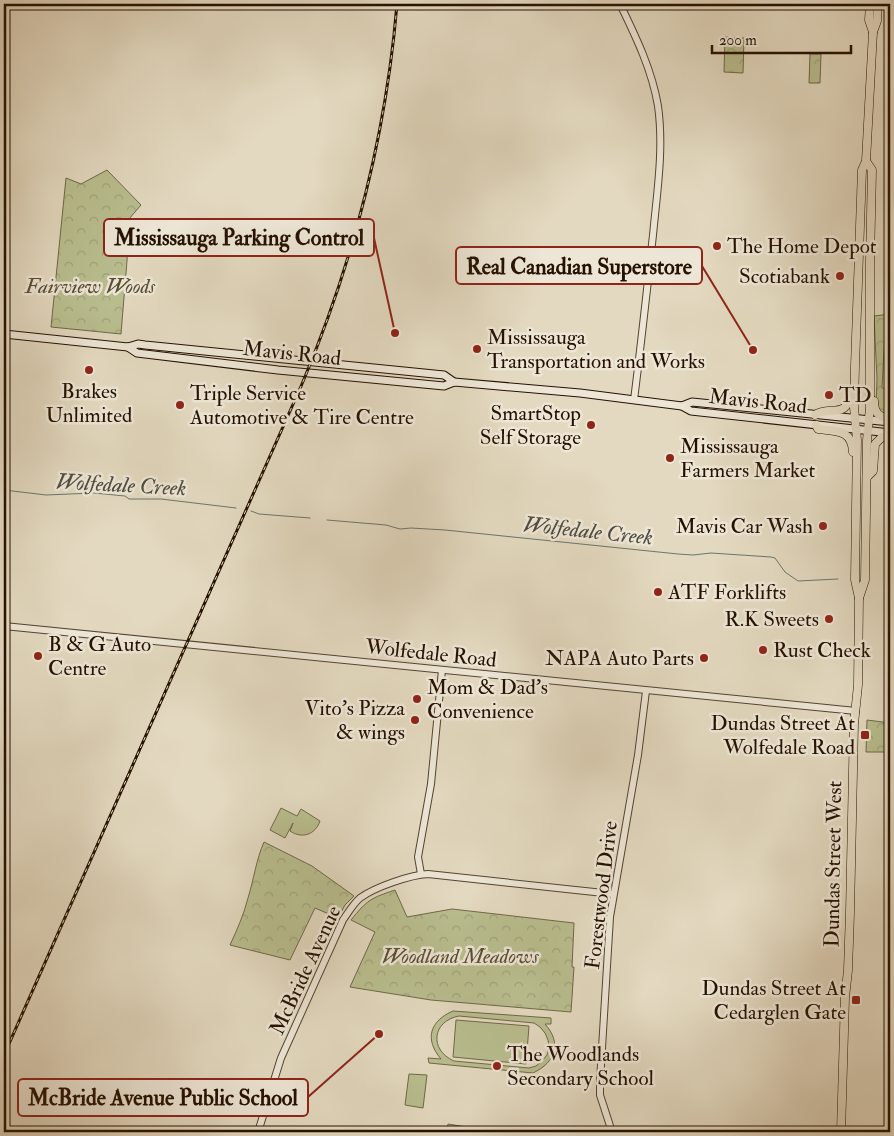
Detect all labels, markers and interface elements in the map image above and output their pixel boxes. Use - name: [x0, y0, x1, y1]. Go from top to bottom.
- scale bar: [712, 22, 850, 54]
- text: 200 m: [719, 31, 757, 50]
- callout: Mississauga Parking Control: [104, 219, 374, 256]
- text: Mississauga Parking Control: [113, 224, 364, 253]
- place label: The Home Depot: [727, 233, 877, 260]
- marker: The Home Depot: [711, 240, 723, 252]
- callout: Real Canadian Superstore: [456, 247, 702, 284]
- text: Real Canadian Superstore: [466, 253, 693, 282]
- place label: Scotiabank: [739, 263, 830, 290]
- marker: Scotiabank: [834, 270, 846, 282]
- park label: Fairview Woods: [24, 273, 156, 300]
- place label: Mississauga Transportation and Works: [487, 324, 705, 375]
- street label: Mavis Road: [241, 335, 343, 372]
- marker: Mississauga Transportation and Works: [471, 343, 483, 355]
- marker: Brakes Unlimited: [83, 364, 95, 376]
- place label: Brakes Unlimited: [46, 378, 133, 429]
- place label: Triple Service Automotive & Tire Centre: [189, 380, 414, 431]
- place label: TD: [839, 382, 872, 409]
- street label: Mavis Road: [707, 383, 809, 420]
- marker: TD: [823, 389, 835, 401]
- marker: Triple Service Automotive & Tire Centre: [174, 399, 186, 411]
- place label: SmartStop Self Storage: [480, 400, 581, 451]
- marker: SmartStop Self Storage: [585, 419, 597, 431]
- place label: Mississauga Farmers Market: [680, 433, 816, 484]
- marker: Mississauga Farmers Market: [664, 452, 676, 464]
- water label: Wolfedale Creek: [55, 468, 187, 502]
- water label: Wolfedale Creek: [521, 510, 654, 552]
- place label: Mavis Car Wash: [676, 513, 813, 540]
- marker: Mavis Car Wash: [817, 520, 829, 532]
- place label: ATF Forklifts: [667, 579, 786, 606]
- marker: ATF Forklifts: [652, 586, 664, 598]
- place label: R.K Sweets: [724, 606, 819, 633]
- marker: R.K Sweets: [823, 613, 835, 625]
- place label: B & G Auto Centre: [48, 631, 151, 682]
- street label: Wolfedale Road: [363, 633, 499, 674]
- place label: Rust Check: [773, 637, 871, 664]
- marker: Rust Check: [757, 644, 769, 656]
- place label: NAPA Auto Parts: [545, 645, 694, 672]
- marker: B & G Auto Centre: [32, 650, 44, 662]
- marker: NAPA Auto Parts: [698, 652, 710, 664]
- place label: Mom & Dad's Convenience: [427, 674, 548, 725]
- marker: Mom & Dad's Convenience: [411, 693, 423, 705]
- place label: Vito's Pizza & wings: [305, 695, 405, 746]
- place label: Dundas Street At Wolfedale Road: [710, 710, 856, 761]
- marker: Vito's Pizza & wings: [409, 714, 421, 726]
- marker: Dundas Street At Wolfedale Road: [859, 729, 871, 741]
- street label: Dundas Street West: [819, 780, 848, 948]
- street label: Forestwood Drive: [579, 819, 624, 971]
- street label: McBride Avenue: [264, 901, 347, 1039]
- park label: Woodland Meadows: [382, 943, 540, 970]
- place label: Dundas Street At Cedarglen Gate: [701, 975, 846, 1026]
- marker: Dundas Street At Cedarglen Gate: [850, 994, 862, 1006]
- place label: The Woodlands Secondary School: [507, 1041, 654, 1092]
- marker: The Woodlands Secondary School: [491, 1060, 503, 1072]
- callout: McBride Avenue Public School: [18, 1079, 308, 1116]
- text: McBride Avenue Public School: [27, 1084, 298, 1112]

